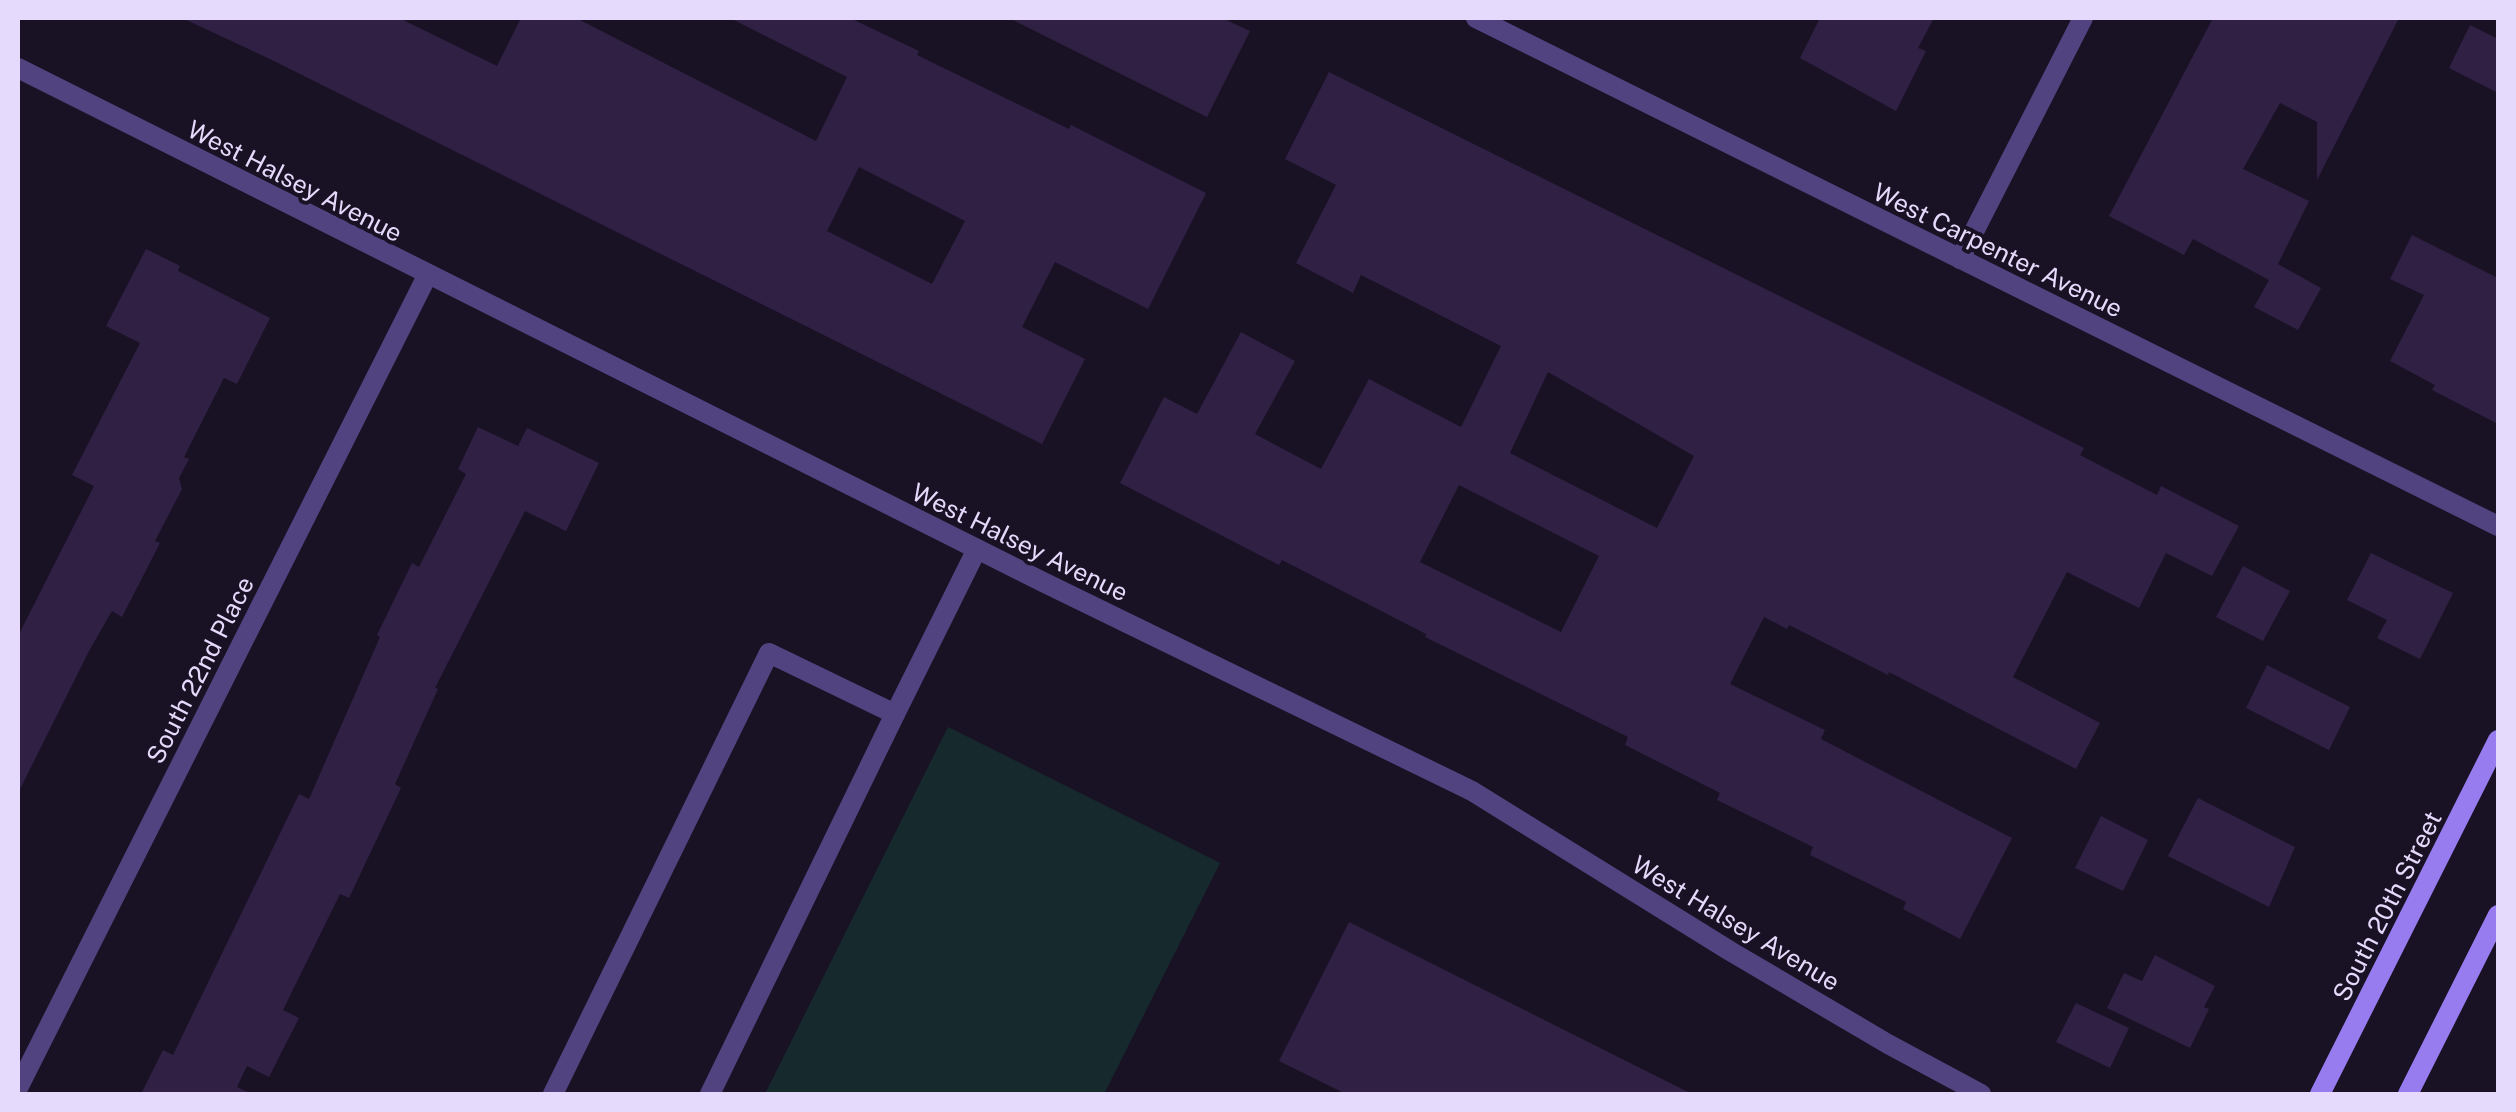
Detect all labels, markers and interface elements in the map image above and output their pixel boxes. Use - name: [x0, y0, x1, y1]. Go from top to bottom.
- street label: West Halsey Avenue: [183, 114, 407, 248]
- street label: West Carpenter Avenue: [1868, 177, 2128, 323]
- street label: West Halsey Avenue: [907, 477, 1133, 607]
- street label: South 22nd Place: [140, 572, 260, 768]
- street label: South 20th Street: [2326, 806, 2448, 1006]
- street label: West Halsey Avenue: [1627, 849, 1845, 997]

